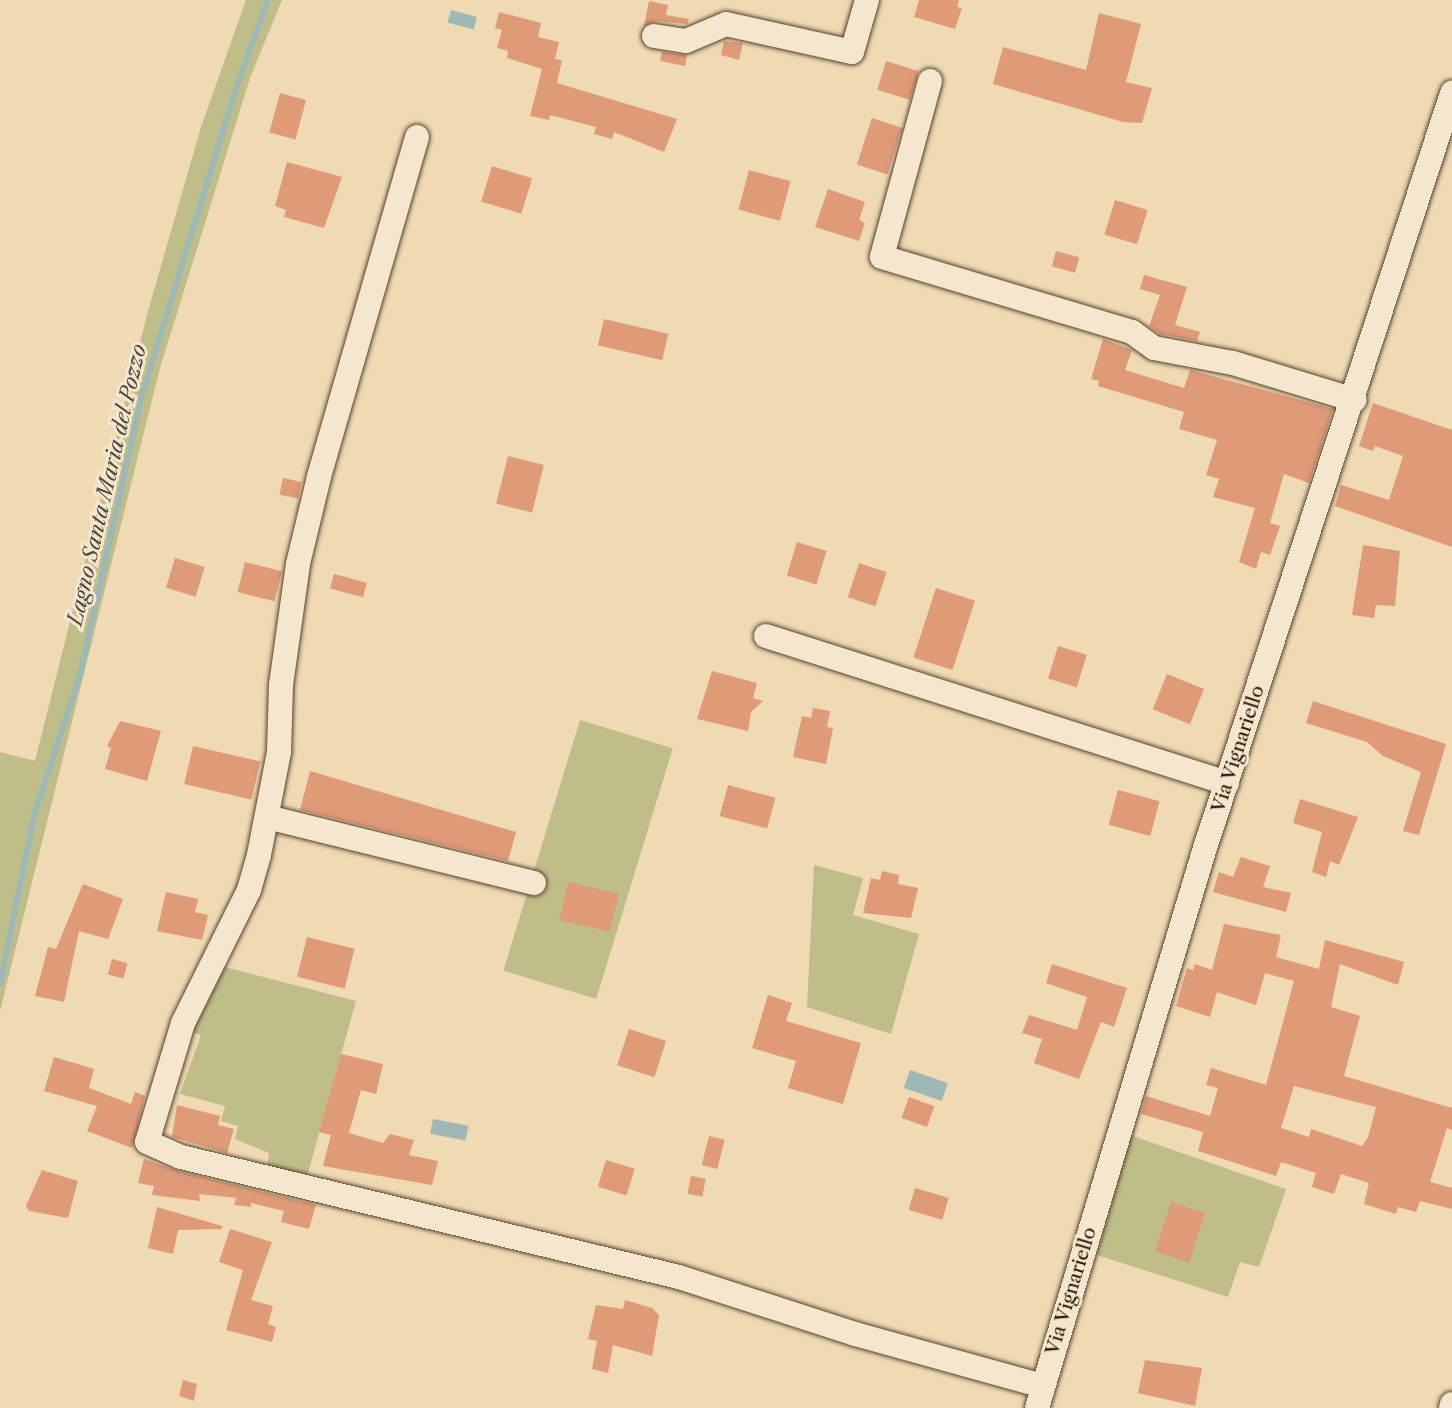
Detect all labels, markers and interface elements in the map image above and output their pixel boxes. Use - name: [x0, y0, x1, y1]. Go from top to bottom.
- water label: Lagno Santa Maria del Pozzo: [62, 342, 152, 628]
- street label: Via Vignariello: [1207, 682, 1269, 816]
- street label: Via Vignariello: [1041, 1224, 1101, 1358]

